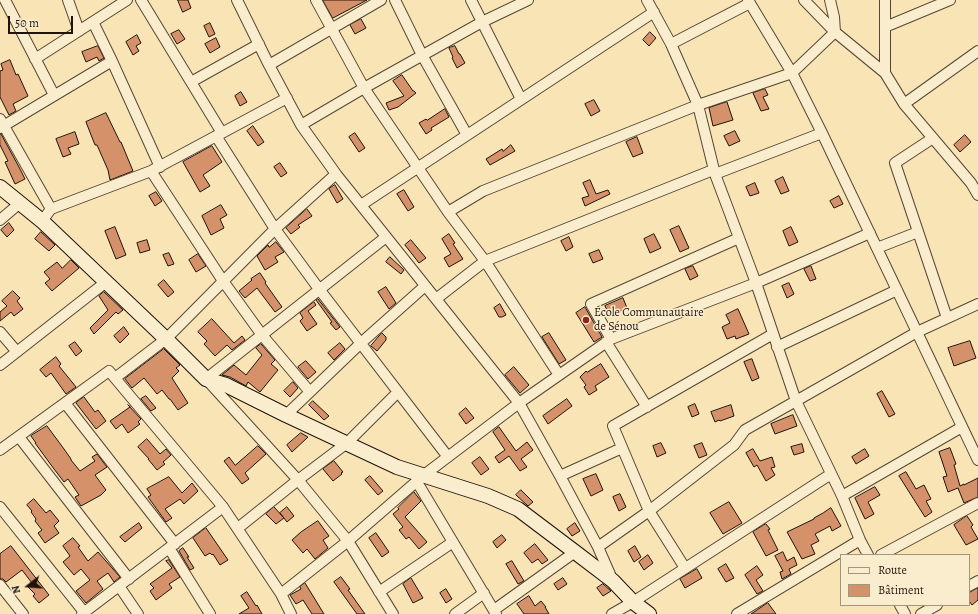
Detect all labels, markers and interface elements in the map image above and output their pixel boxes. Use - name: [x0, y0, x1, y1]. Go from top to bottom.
- scale bar: [10, 8, 75, 34]
- text: 50 m: [15, 15, 39, 31]
- place label: École Communautaire de Sénou: [594, 306, 704, 334]
- marker: École Communautaire de Sénou: [581, 315, 591, 325]
- legend: [840, 554, 970, 606]
- text: Route: [878, 562, 907, 578]
- north arrow: [8, 566, 48, 606]
- text: Bâtiment: [878, 582, 924, 598]
- text: N: [8, 584, 24, 596]

